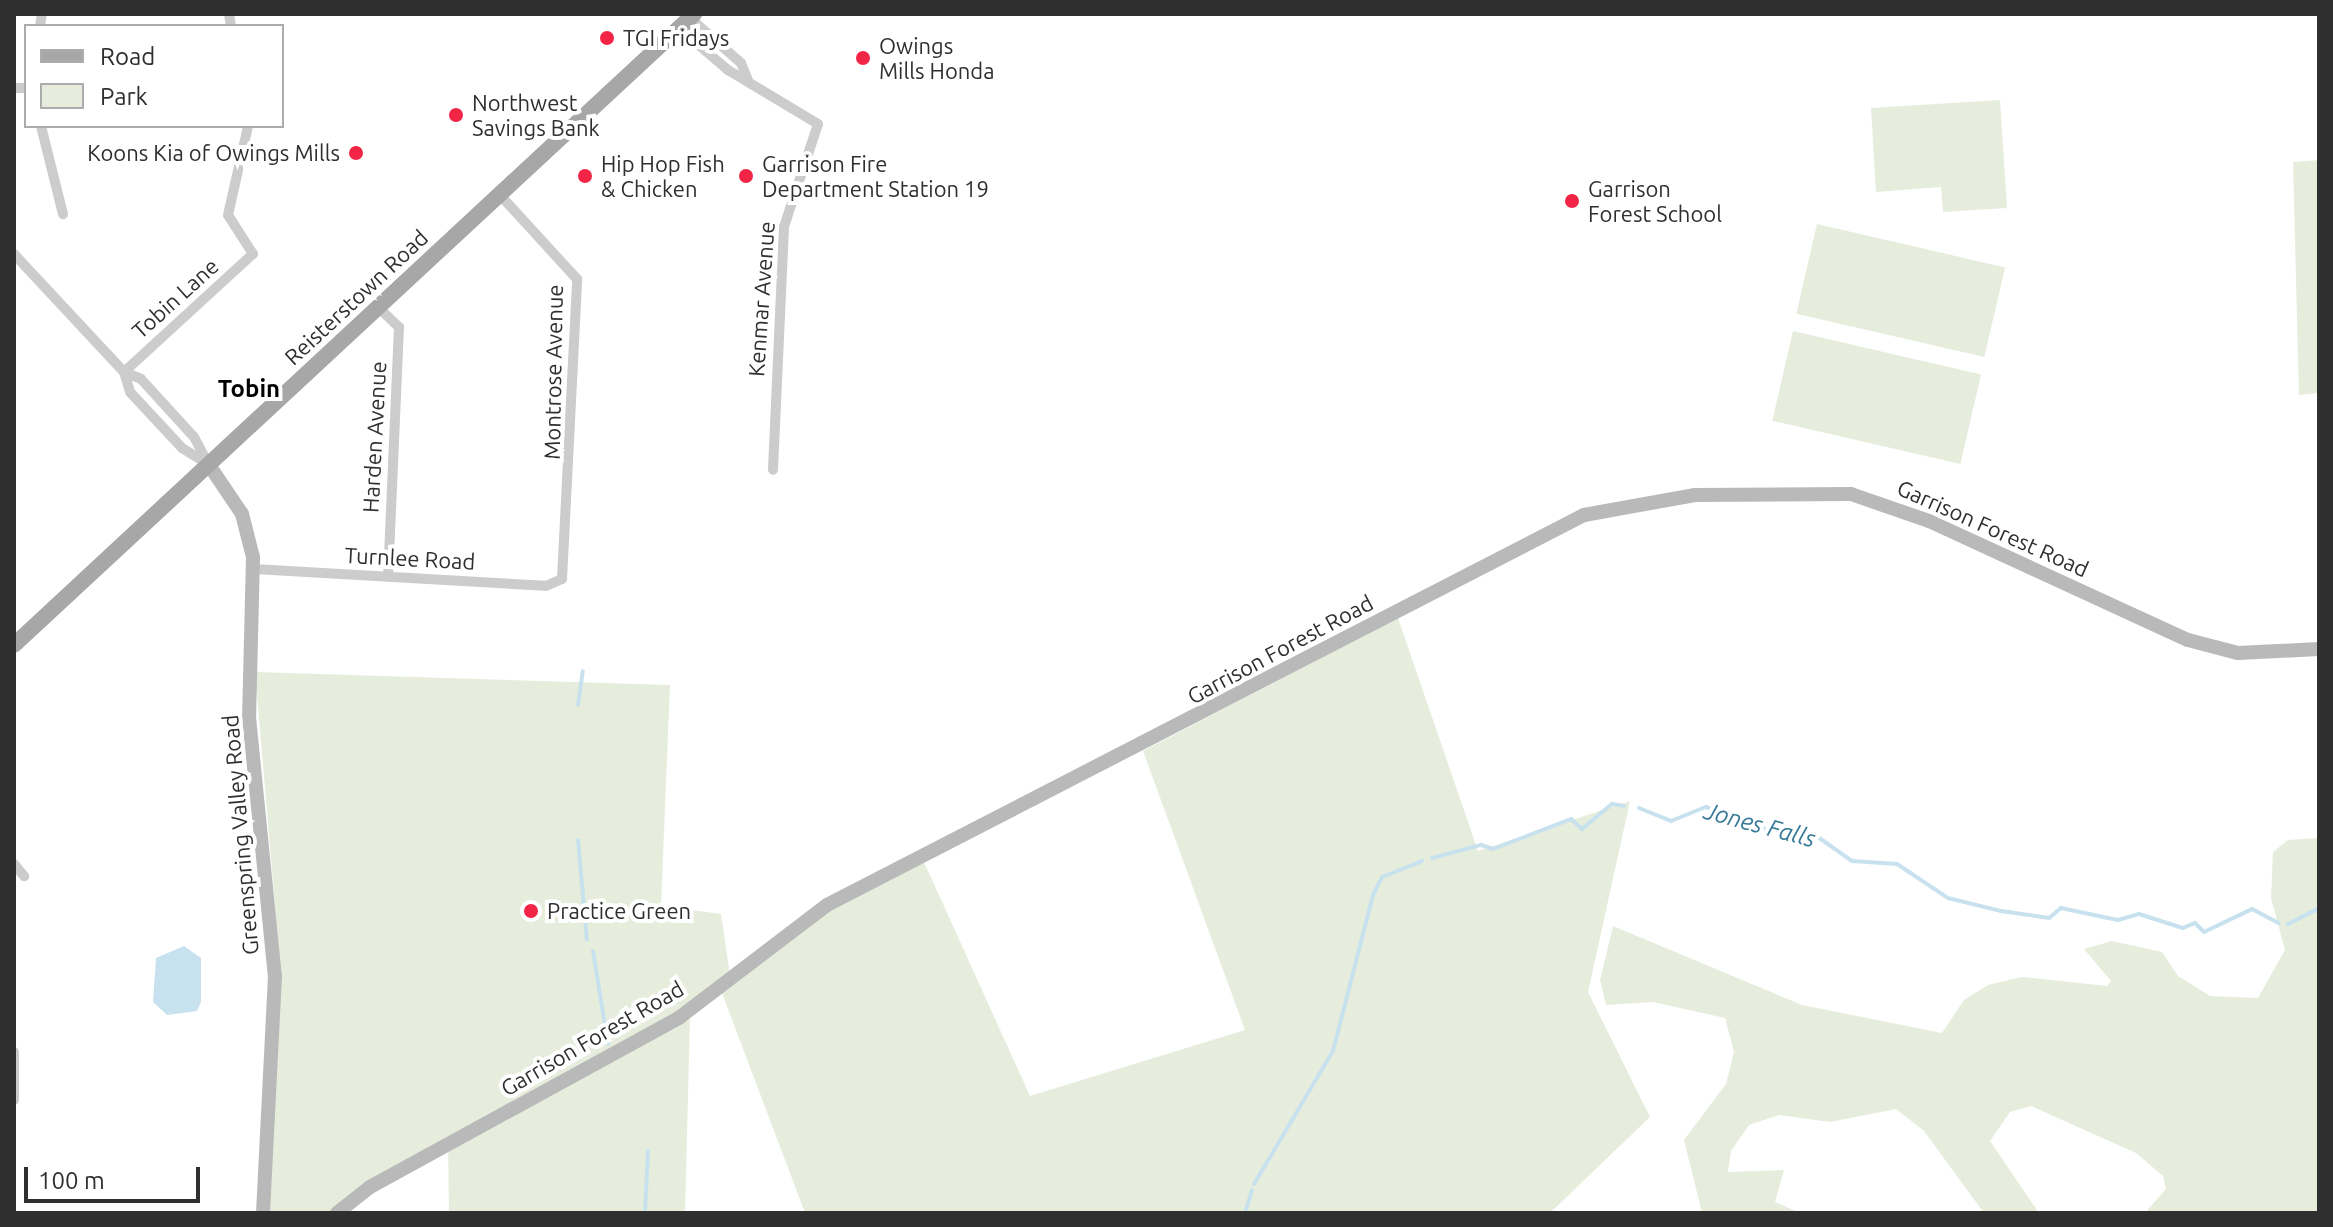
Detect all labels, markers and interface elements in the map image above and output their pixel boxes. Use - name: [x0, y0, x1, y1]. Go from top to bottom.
- legend: [24, 24, 284, 128]
- place label: TGI Fridays: [623, 25, 729, 51]
- marker: TGI Fridays: [598, 29, 616, 47]
- place label: Owings Mills Honda: [879, 32, 995, 84]
- text: Road: [100, 43, 155, 70]
- marker: Owings Mills Honda: [854, 49, 872, 67]
- text: Park: [100, 83, 148, 110]
- place label: Northwest Savings Bank: [472, 89, 600, 140]
- marker: Northwest Savings Bank: [447, 106, 465, 124]
- place label: Koons Kia of Owings Mills: [87, 140, 340, 166]
- marker: Koons Kia of Owings Mills: [347, 144, 365, 162]
- place label: Hip Hop Fish & Chicken: [601, 150, 725, 202]
- place label: Garrison Fire Department Station 19: [762, 150, 989, 202]
- marker: Hip Hop Fish & Chicken: [576, 167, 594, 185]
- marker: Garrison Fire Department Station 19: [737, 167, 755, 185]
- place label: Garrison Forest School: [1588, 175, 1722, 226]
- marker: Garrison Forest School: [1563, 192, 1581, 210]
- street label: Kenmar Avenue: [742, 220, 780, 378]
- street label: Reisterstown Road: [279, 224, 433, 370]
- street label: Tobin Lane: [126, 252, 224, 344]
- street label: Montrose Avenue: [538, 284, 568, 460]
- street label: Harden Avenue: [357, 361, 391, 513]
- district label: Tobin: [218, 375, 280, 403]
- street label: Garrison Forest Road: [1893, 474, 2093, 582]
- street label: Turnlee Road: [344, 541, 476, 575]
- street label: Garrison Forest Road: [1183, 589, 1377, 709]
- street label: Greenspring Valley Road: [216, 714, 264, 956]
- water label: Jones Falls: [1701, 796, 1819, 854]
- place label: Practice Green: [547, 898, 691, 924]
- marker: Practice Green: [522, 902, 540, 920]
- street label: Garrison Forest Road: [496, 975, 688, 1101]
- scale bar: [28, 1151, 204, 1201]
- text: 100 m: [38, 1167, 105, 1194]

